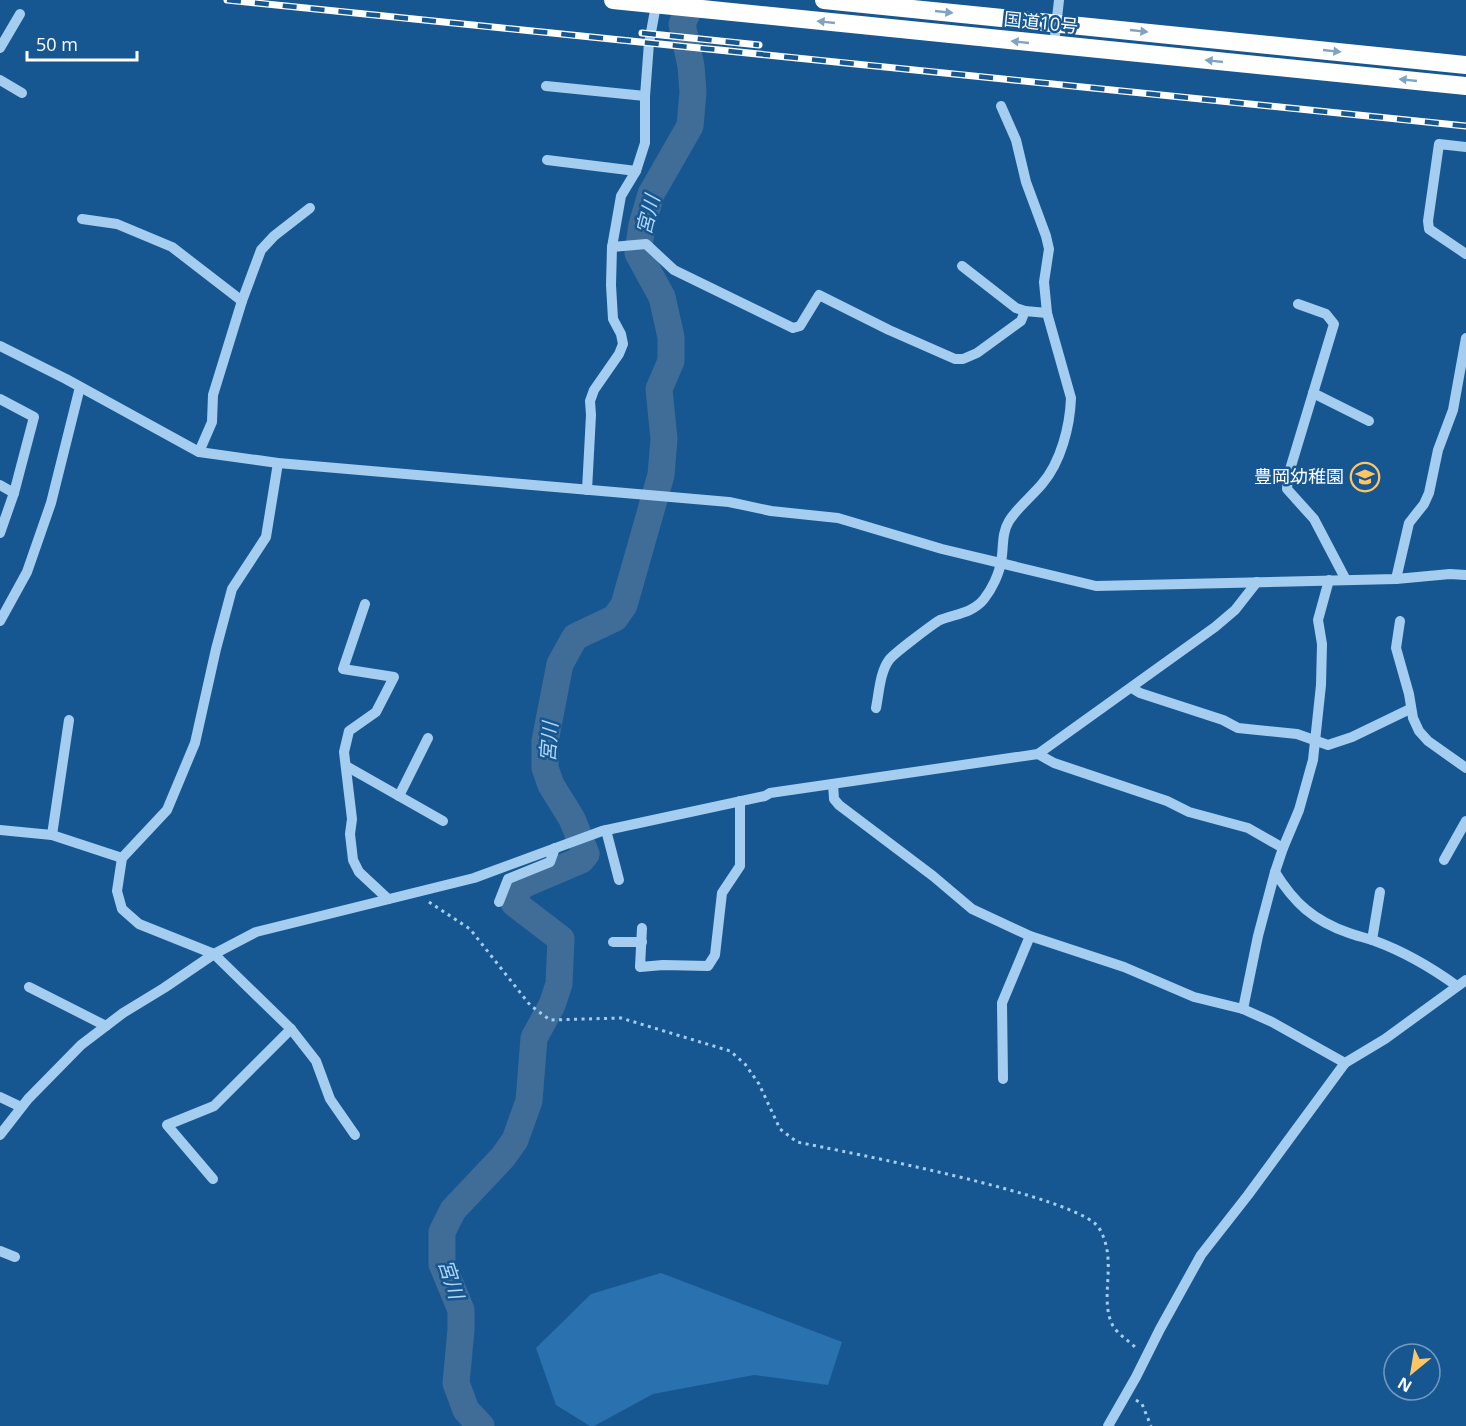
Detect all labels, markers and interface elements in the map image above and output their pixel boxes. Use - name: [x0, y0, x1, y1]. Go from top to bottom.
- street label: 国道10号: [1003, 6, 1079, 38]
- one-way arrow: [935, 7, 954, 17]
- one-way arrow: [816, 17, 835, 27]
- scale bar: [27, 24, 136, 62]
- one-way arrow: [1129, 26, 1148, 36]
- text: 50 m: [36, 32, 78, 56]
- one-way arrow: [1010, 37, 1029, 47]
- one-way arrow: [1323, 46, 1342, 56]
- one-way arrow: [1204, 56, 1223, 66]
- one-way arrow: [1398, 75, 1417, 85]
- water label: 宮川: [630, 190, 666, 238]
- school or university icon: 豊岡幼稚園: [1349, 461, 1381, 493]
- place label: 豊岡幼稚園: [1254, 464, 1344, 488]
- water label: 宮川: [534, 719, 564, 763]
- water label: 宮川: [432, 1256, 471, 1304]
- north arrow: [1382, 1342, 1442, 1402]
- text: N: [1393, 1372, 1416, 1398]

